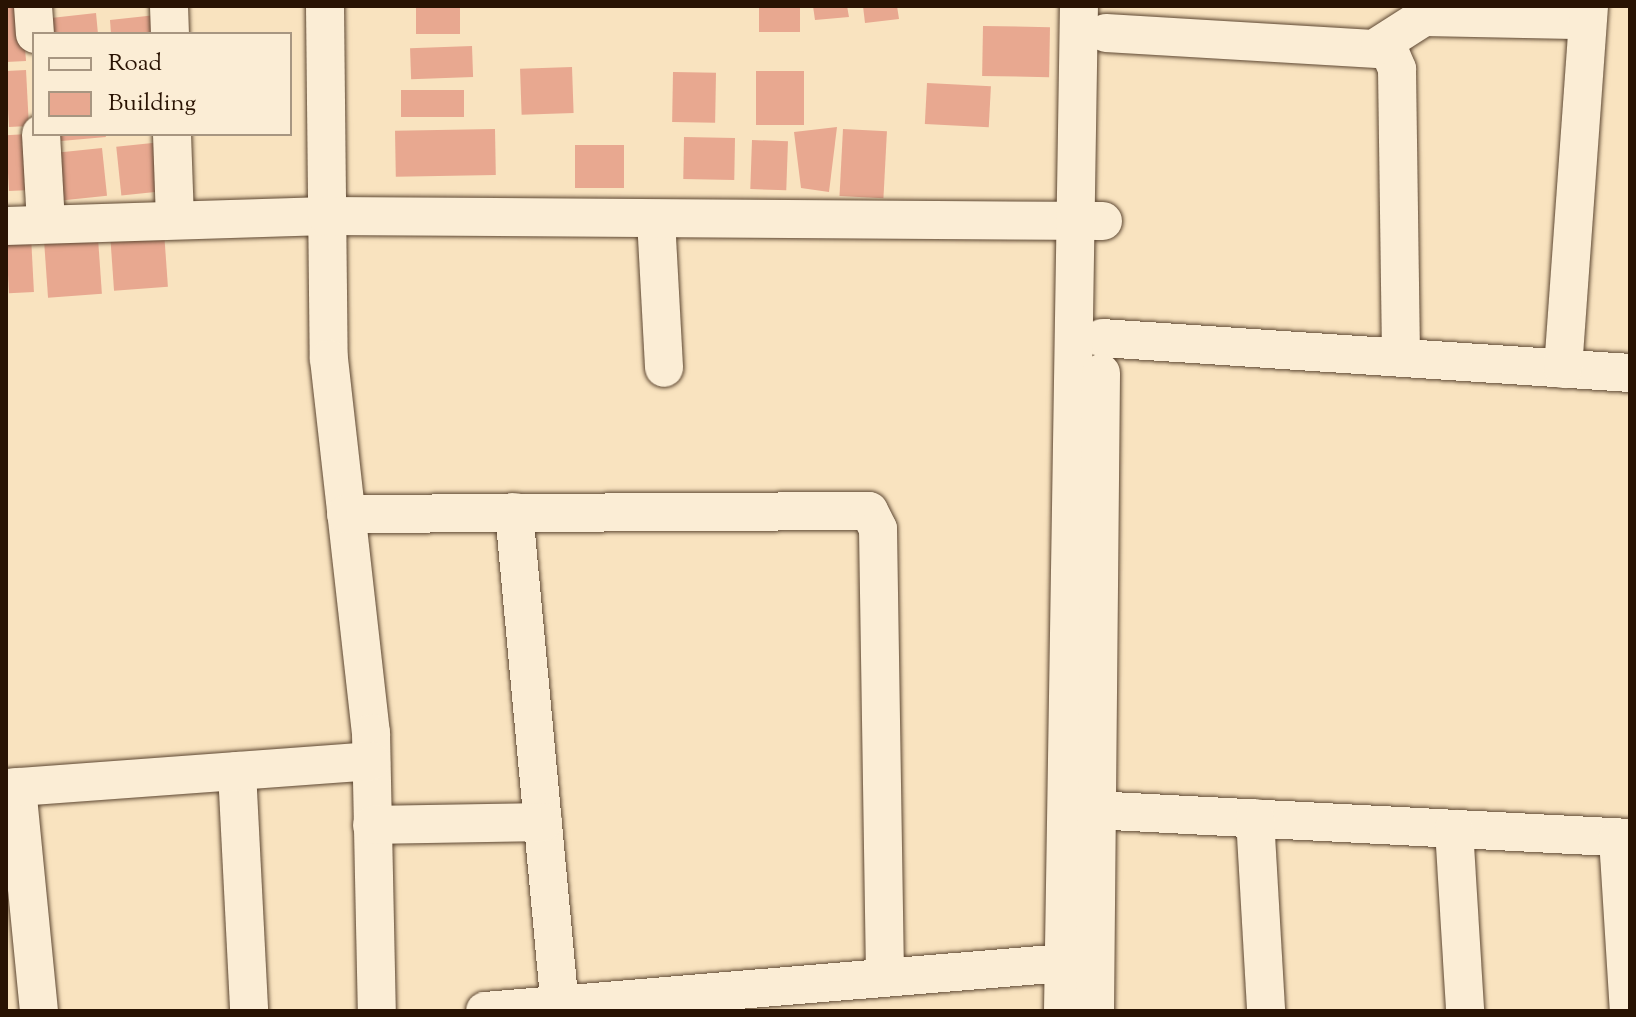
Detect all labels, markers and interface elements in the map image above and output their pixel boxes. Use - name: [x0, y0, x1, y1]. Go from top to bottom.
- legend: [32, 32, 292, 136]
- text: Road: [108, 47, 162, 81]
- text: Building: [108, 87, 196, 121]

